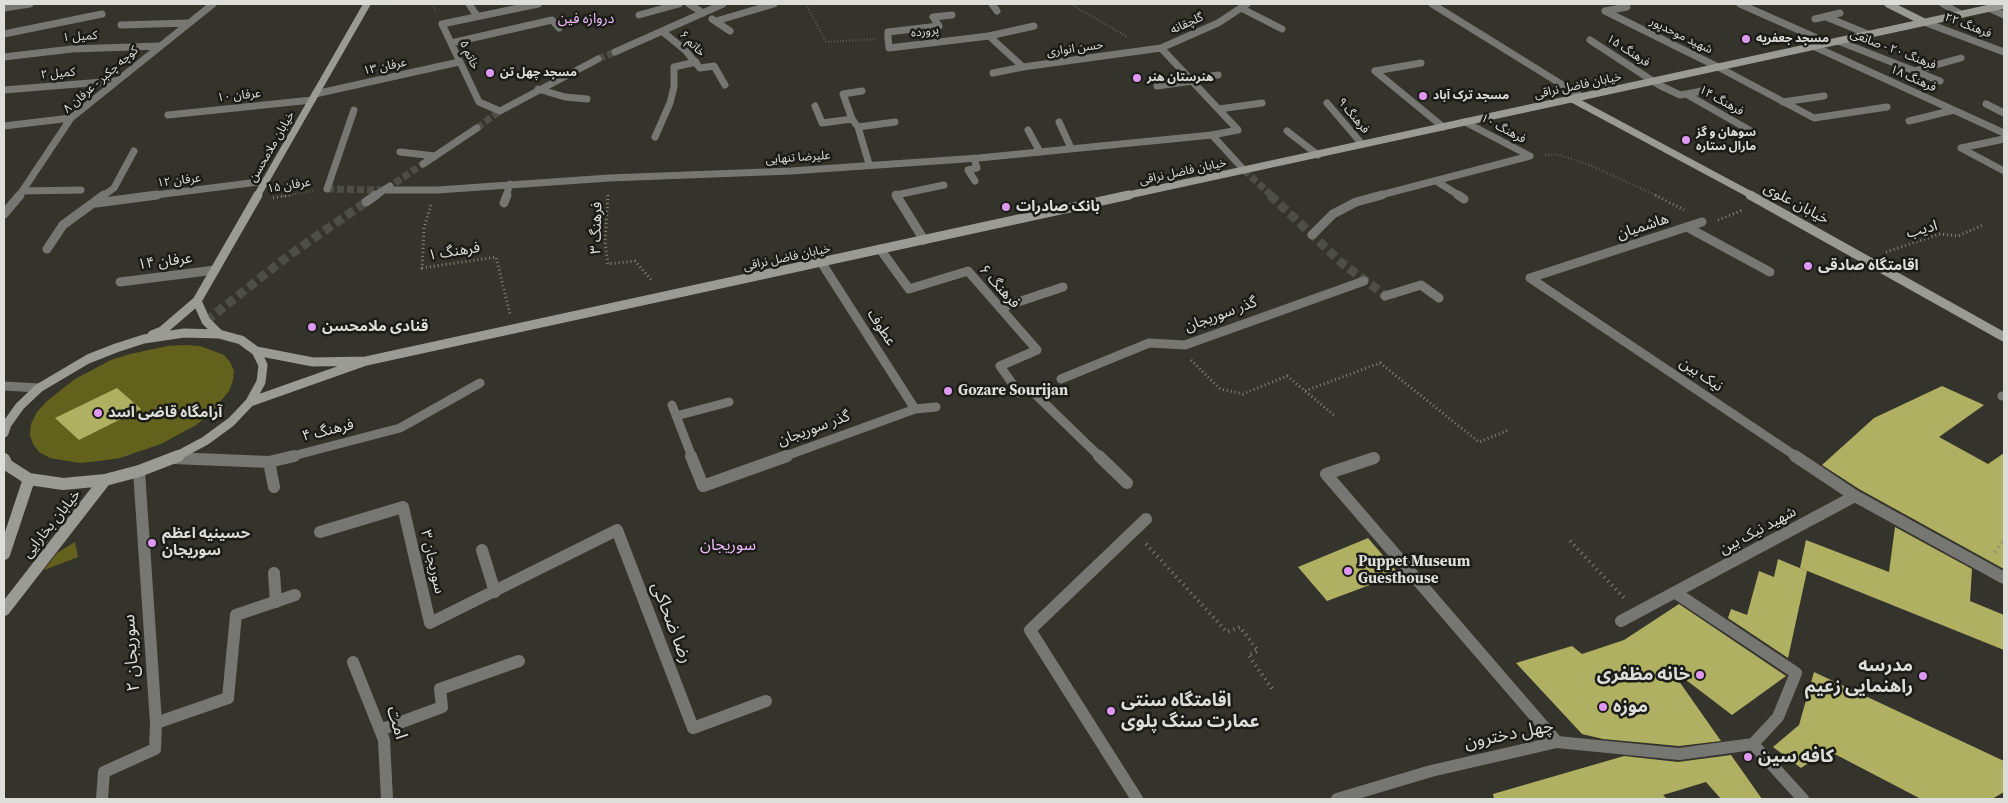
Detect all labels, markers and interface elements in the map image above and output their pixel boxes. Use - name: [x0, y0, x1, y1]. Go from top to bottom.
- street label: گلچقانه: [1168, 10, 1206, 38]
- district label: دروازه فین: [558, 11, 614, 27]
- street label: فرهنگ ۲۲: [1943, 11, 1993, 41]
- street label: شهید موحدپور: [1647, 15, 1715, 57]
- street label: پرورده: [910, 23, 940, 41]
- street label: فرهنگ ۲۰ - صانعی: [1848, 27, 1938, 73]
- street label: خاتم ۶: [676, 28, 708, 60]
- street label: کمیل ۱: [62, 29, 98, 45]
- street label: فرهنگ ۱۵: [1604, 32, 1652, 70]
- place label: مسجد جعفریه: [1756, 32, 1829, 46]
- marker: مسجد جعفریه: [1740, 33, 1752, 45]
- street label: خاتم ۵: [456, 38, 482, 72]
- street label: حسن انواری: [1046, 38, 1104, 60]
- street label: کوچه چکبر - عرفان ۸: [60, 43, 142, 117]
- street label: عرفان ۱۳: [362, 55, 408, 79]
- street label: فرهنگ ۱۸: [1888, 62, 1938, 96]
- street label: کمیل ۲: [40, 65, 76, 83]
- place label: مسجد چهل تن: [500, 66, 577, 80]
- marker: مسجد چهل تن: [484, 67, 496, 79]
- street label: خیابان فاضل نراقی: [1533, 70, 1623, 102]
- place label: هنرستان هنر: [1147, 71, 1214, 85]
- marker: هنرستان هنر: [1131, 72, 1143, 84]
- street label: فرهنگ ۱۴: [1696, 83, 1746, 119]
- street label: عرفان ۱۰: [216, 87, 262, 105]
- place label: مسجد ترک آباد: [1433, 89, 1509, 103]
- marker: مسجد ترک آباد: [1417, 90, 1429, 102]
- street label: فرهنگ ۹: [1334, 95, 1372, 137]
- street label: خیابان ملامحسن: [246, 109, 298, 185]
- street label: فرهنگ ۱۰: [1478, 111, 1528, 147]
- place label: سوهان و گز مارال ستاره: [1696, 126, 1756, 154]
- marker: سوهان و گز مارال ستاره: [1680, 134, 1692, 146]
- street label: علیرضا تنهایی: [765, 149, 831, 167]
- street label: خیابان فاضل نراقی: [1138, 156, 1228, 188]
- street label: عرفان ۱۲: [156, 171, 202, 191]
- street label: عرفان ۱۵: [266, 175, 312, 197]
- street label: خیابان علوی: [1760, 179, 1832, 229]
- place label: بانک صادرات: [1016, 198, 1100, 216]
- marker: بانک صادرات: [1000, 201, 1012, 213]
- street label: فرهنگ ۳: [588, 202, 606, 254]
- street label: هاشمیان: [1615, 210, 1671, 244]
- street label: ادیب: [1904, 217, 1940, 243]
- street label: فرهنگ ۱: [427, 239, 481, 265]
- street label: خیابان فاضل نراقی: [742, 242, 832, 274]
- street label: عرفان ۱۴: [137, 250, 193, 274]
- place label: اقامتگاه صادقی: [1818, 257, 1919, 275]
- marker: اقامتگاه صادقی: [1802, 260, 1814, 272]
- street label: فرهنگ ۶: [975, 261, 1023, 313]
- street label: گذر سوریجان: [1182, 294, 1260, 336]
- street label: عطوف: [863, 306, 899, 350]
- place label: قنادی ملامحسن: [322, 318, 428, 336]
- marker: قنادی ملامحسن: [306, 321, 318, 333]
- street label: نیک بین: [1676, 354, 1726, 396]
- place label: Gozare Sourijan: [958, 382, 1068, 400]
- marker: Gozare Sourijan: [942, 385, 954, 397]
- place label: آرامگاه قاضی اسد: [108, 404, 222, 422]
- marker: آرامگاه قاضی اسد: [92, 407, 104, 419]
- street label: گذر سوریجان: [775, 408, 853, 450]
- street label: فرهنگ ۴: [300, 416, 356, 446]
- street label: خیابان بخارایی: [19, 486, 85, 562]
- street label: شهید نیک بین: [1716, 503, 1800, 559]
- place label: حسینیه اعظم سوریجان: [162, 525, 250, 560]
- street label: سوریجان ۳: [416, 528, 448, 596]
- district label: سوریجان: [700, 536, 756, 556]
- marker: حسینیه اعظم سوریجان: [146, 537, 158, 549]
- place label: Puppet Museum Guesthouse: [1358, 553, 1470, 588]
- marker: Puppet Museum Guesthouse: [1342, 565, 1354, 577]
- street label: رضا ضحاکی: [646, 579, 696, 667]
- street label: سوریجان ۲: [119, 614, 145, 692]
- place label: مدرسه راهنمایی زعیم: [1805, 655, 1913, 698]
- place label: خانه مظفری: [1597, 664, 1690, 686]
- marker: خانه مظفری: [1694, 669, 1706, 681]
- marker: مدرسه راهنمایی زعیم: [1917, 670, 1929, 682]
- place label: اقامتگاه سنتی عمارت سنگ پلوی: [1121, 690, 1259, 732]
- place label: موزه: [1613, 696, 1648, 718]
- marker: موزه: [1597, 701, 1609, 713]
- street label: امت: [381, 704, 411, 742]
- marker: اقامتگاه سنتی عمارت سنگ پلوی: [1105, 705, 1117, 717]
- street label: چهل دخترون: [1463, 716, 1555, 754]
- place label: کافه سین: [1758, 746, 1834, 768]
- marker: کافه سین: [1742, 751, 1754, 763]

